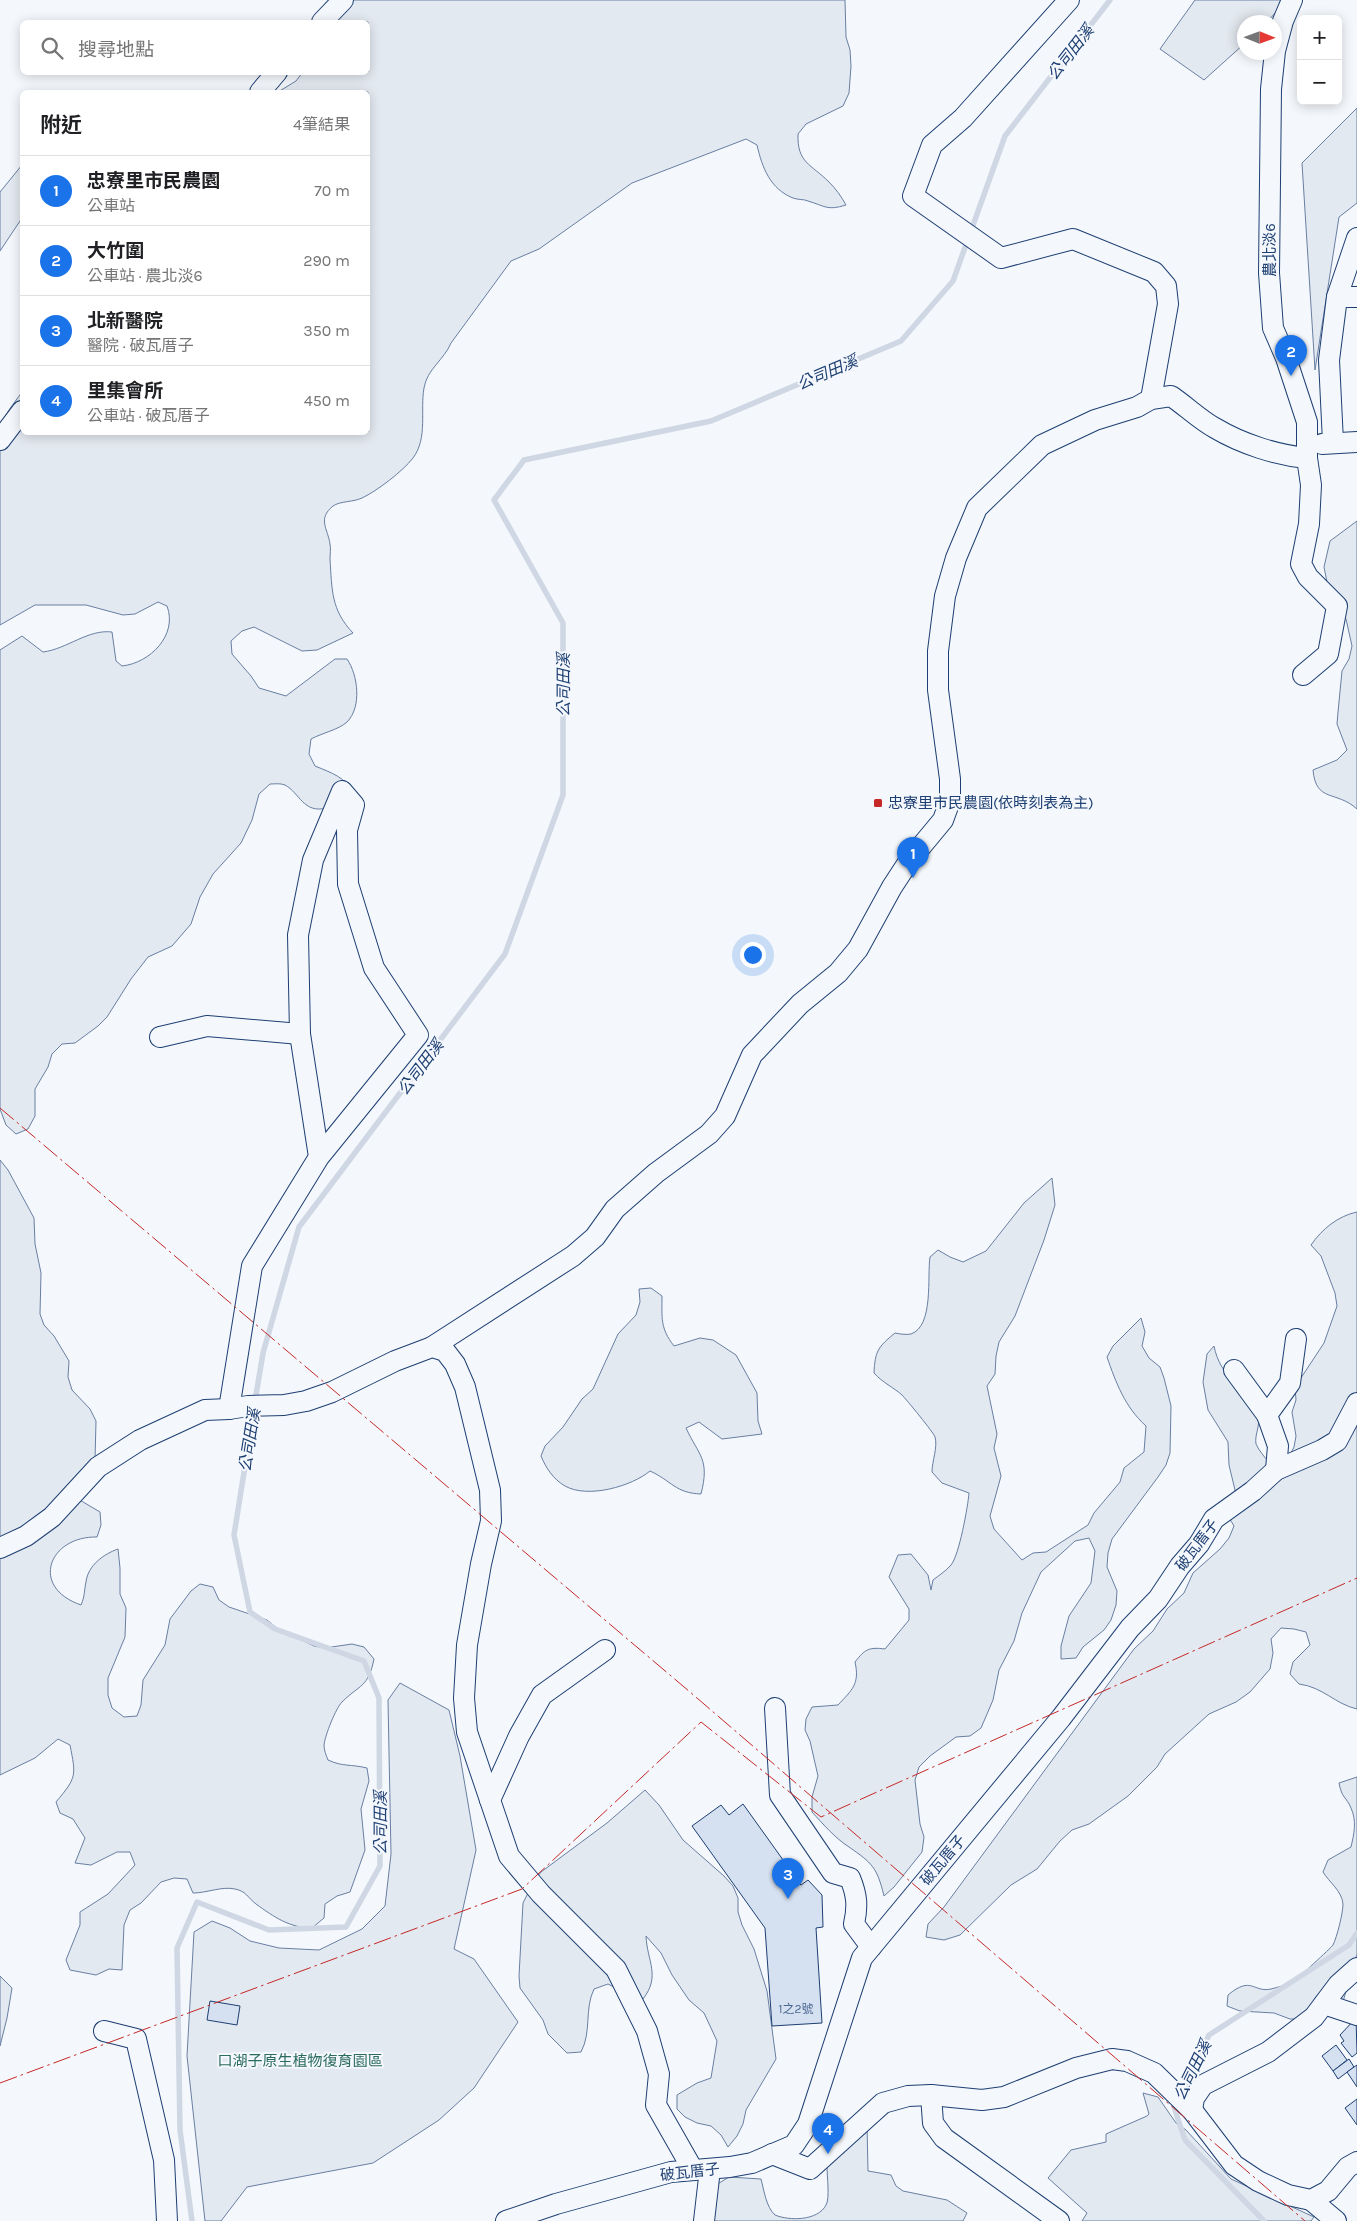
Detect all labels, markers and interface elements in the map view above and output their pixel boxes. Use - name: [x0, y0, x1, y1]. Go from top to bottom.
- north arrow: [1237, 15, 1282, 60]
- map controls: [1297, 15, 1342, 105]
- button: +: [1297, 15, 1342, 60]
- search box: [20, 20, 370, 75]
- water label: 公司田溪: [1043, 20, 1099, 83]
- icon: search: [38, 34, 66, 62]
- text: 搜尋地點: [78, 39, 154, 61]
- button: −: [1297, 60, 1342, 105]
- text: 附近: [40, 113, 82, 137]
- text: 4筆結果: [293, 115, 350, 134]
- text: 忠寮里市民農園: [87, 170, 220, 192]
- text: 1: [53, 181, 59, 200]
- text: 70 m: [314, 181, 350, 200]
- text: 公車站: [87, 196, 135, 215]
- street label: 農北淡6: [1261, 223, 1279, 277]
- text: 大竹圍: [87, 240, 144, 262]
- text: 2: [51, 251, 61, 270]
- text: 290 m: [303, 251, 350, 270]
- text: 公車站 · 農北淡6: [87, 266, 203, 285]
- text: 北新醫院: [87, 310, 163, 332]
- text: 3: [51, 321, 61, 340]
- text: 350 m: [303, 321, 350, 340]
- pin: 2: [1275, 335, 1307, 376]
- text: 醫院 · 破瓦厝子: [87, 336, 193, 355]
- water label: 公司田溪: [794, 350, 862, 394]
- text: 里集會所: [87, 380, 163, 402]
- text: 4: [51, 391, 61, 410]
- text: 450 m: [304, 391, 350, 410]
- text: 公車站 · 破瓦厝子: [87, 406, 209, 425]
- water label: 公司田溪: [554, 651, 573, 717]
- place label: 忠寮里市民農園(依時刻表為主): [888, 794, 1094, 812]
- marker: 忠寮里市民農園(依時刻表為主): [872, 797, 884, 809]
- pin: 1: [897, 837, 929, 878]
- your location: [740, 942, 766, 968]
- water label: 公司田溪: [394, 1034, 448, 1099]
- water label: 公司田溪: [235, 1405, 264, 1473]
- street label: 破瓦厝子: [1172, 1516, 1222, 1574]
- water label: 公司田溪: [371, 1789, 390, 1855]
- street label: 破瓦厝子: [917, 1831, 969, 1889]
- pin: 3: [772, 1858, 804, 1899]
- house number: 1之2號: [779, 2002, 813, 2016]
- water label: 公司田溪: [1170, 2036, 1216, 2103]
- park label: 口湖子原生植物復育園區: [217, 2052, 383, 2070]
- pin: 4: [812, 2113, 844, 2154]
- street label: 破瓦厝子: [659, 2159, 721, 2185]

